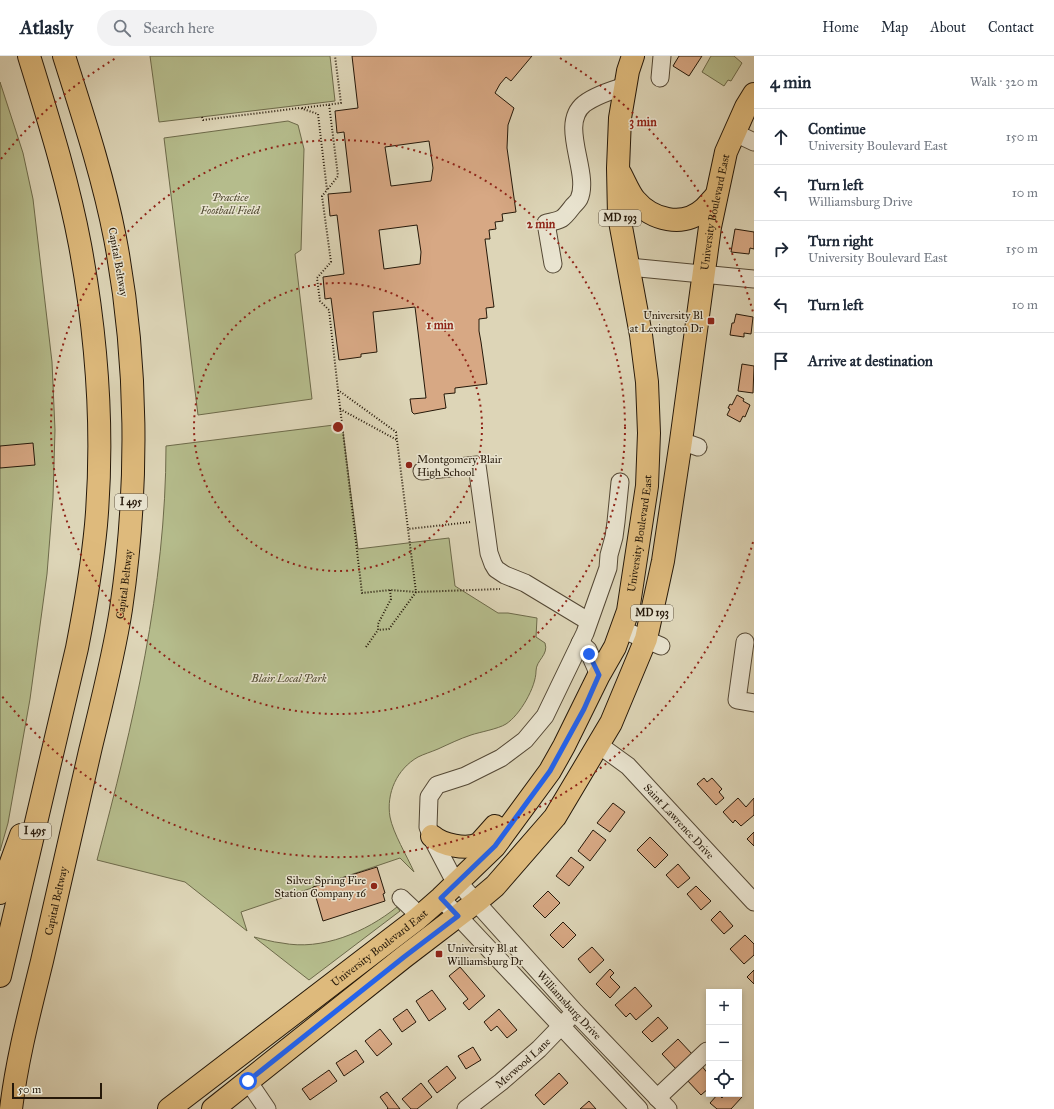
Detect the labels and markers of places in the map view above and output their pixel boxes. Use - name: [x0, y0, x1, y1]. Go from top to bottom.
- place label: University Bl at Lexington Dr: [630, 309, 704, 335]
- marker: University Bl at Lexington Dr: [706, 316, 716, 326]
- centre of rings: [331, 420, 345, 434]
- place label: Montgomery Blair High School: [417, 453, 503, 479]
- marker: Montgomery Blair High School: [404, 460, 414, 470]
- place label: Silver Spring Fire Station Company 16: [275, 874, 366, 900]
- marker: Silver Spring Fire Station Company 16: [369, 881, 379, 891]
- place label: University Bl at Williamsburg Dr: [447, 942, 524, 968]
- marker: University Bl at Williamsburg Dr: [434, 949, 444, 959]

